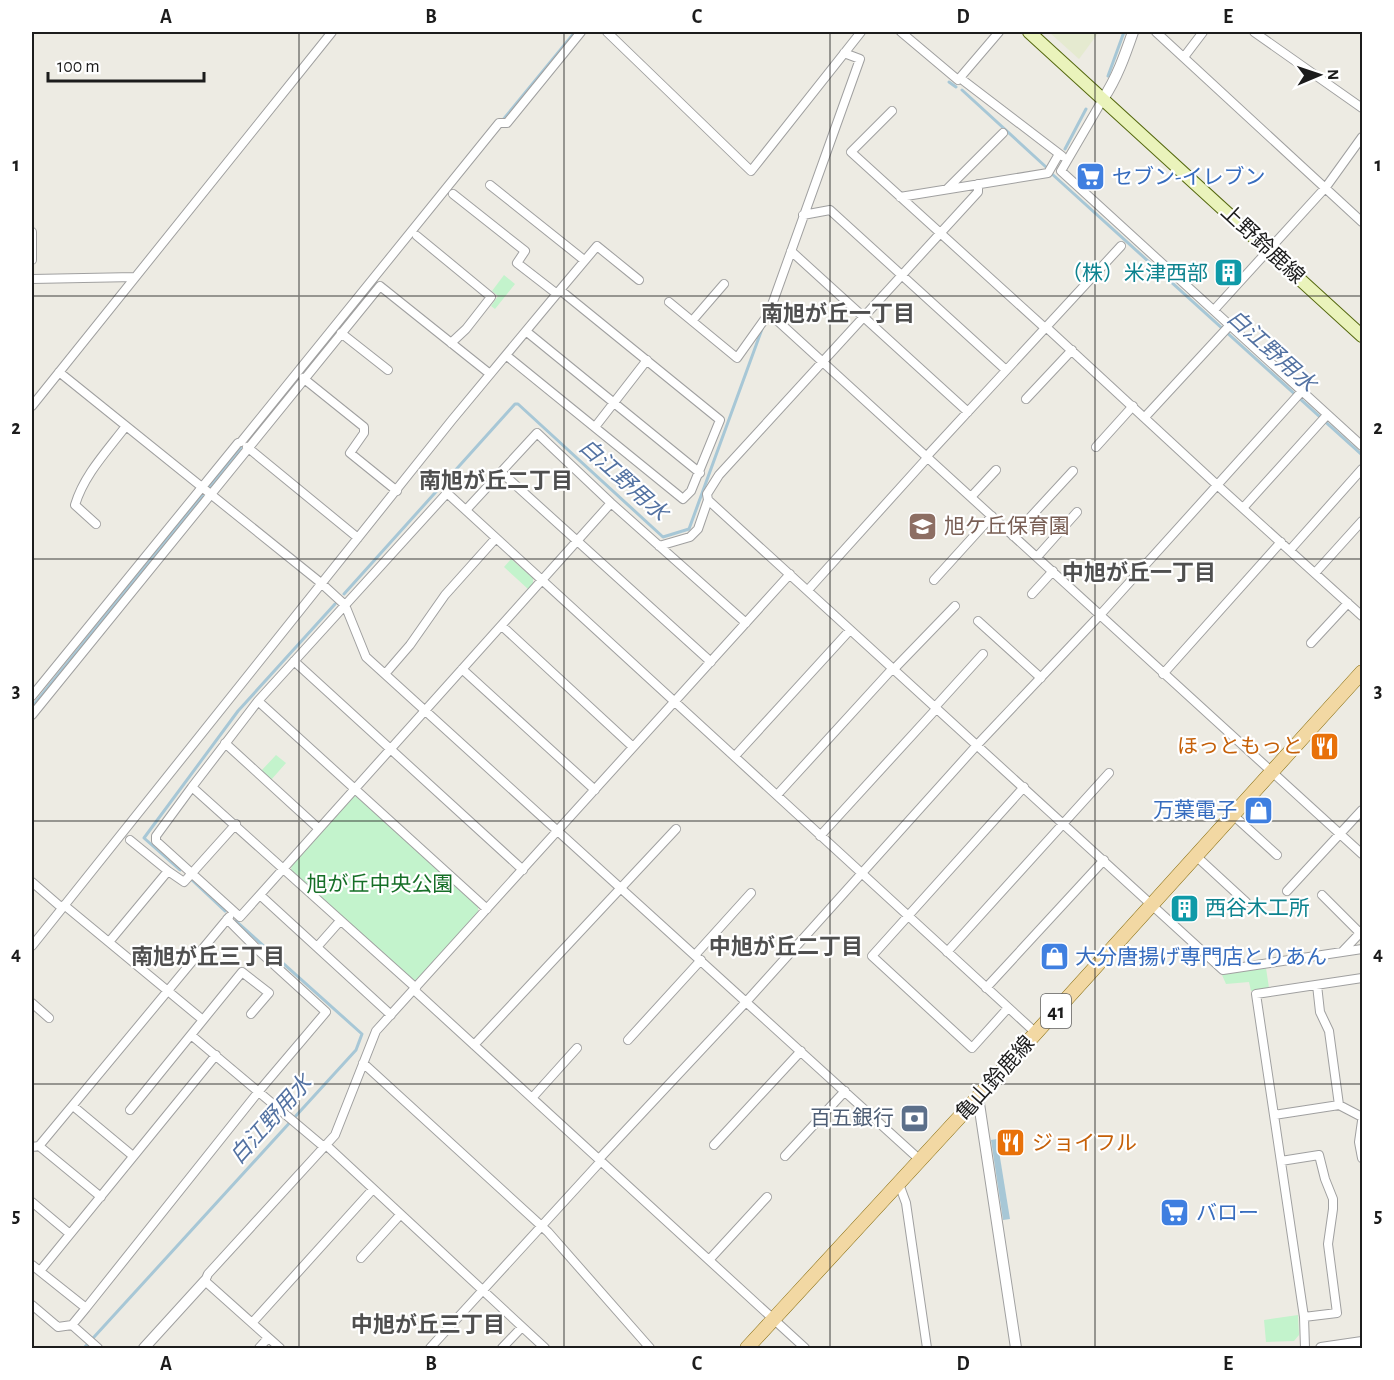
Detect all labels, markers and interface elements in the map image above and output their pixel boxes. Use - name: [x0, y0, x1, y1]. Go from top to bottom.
- text: A: [160, 7, 172, 27]
- text: B: [425, 7, 437, 27]
- text: C: [692, 7, 703, 27]
- text: D: [956, 7, 970, 27]
- text: E: [1223, 7, 1233, 27]
- scale bar: [48, 45, 204, 83]
- north arrow: [1289, 45, 1349, 105]
- text: 100 m: [57, 58, 100, 76]
- text: N: [1325, 69, 1341, 80]
- text: 1: [12, 155, 20, 175]
- text: 1: [1374, 155, 1382, 175]
- supermarket icon: セブン-イレブン: [1075, 161, 1107, 193]
- place label: セブン-イレブン: [1112, 165, 1265, 188]
- street label: 上野鈴鹿線: [1217, 200, 1309, 288]
- building icon: （株）米津西部: [1213, 257, 1245, 289]
- place label: （株）米津西部: [1061, 262, 1208, 284]
- district label: 南旭が丘一丁目: [761, 301, 915, 325]
- water label: 白江野用水: [1223, 305, 1322, 397]
- text: 2: [11, 418, 21, 438]
- text: 2: [1373, 418, 1383, 438]
- water label: 白江野用水: [575, 434, 674, 526]
- district label: 南旭が丘二丁目: [419, 468, 573, 492]
- school or university icon: 旭ケ丘保育園: [907, 510, 939, 542]
- place label: 旭ケ丘保育園: [944, 515, 1070, 537]
- district label: 中旭が丘一丁目: [1062, 560, 1216, 584]
- text: 3: [12, 681, 20, 701]
- text: 3: [1374, 681, 1382, 701]
- restaurant icon: ほっともっと: [1308, 730, 1340, 762]
- place label: ほっともっと: [1177, 736, 1303, 757]
- shop icon: 万葉電子: [1242, 794, 1274, 826]
- place label: 万葉電子: [1153, 799, 1237, 821]
- park label: 旭が丘中央公園: [307, 873, 454, 895]
- building icon: 西谷木工所: [1168, 892, 1200, 924]
- place label: 西谷木工所: [1205, 897, 1310, 919]
- district label: 中旭が丘二丁目: [709, 934, 863, 958]
- shop icon: 大分唐揚げ専門店とりあん: [1038, 941, 1070, 973]
- text: 4: [11, 944, 21, 964]
- district label: 南旭が丘三丁目: [131, 944, 285, 968]
- text: 4: [1373, 944, 1383, 964]
- place label: 大分唐揚げ専門店とりあん: [1075, 946, 1327, 968]
- road number: 41: [1041, 994, 1071, 1028]
- street label: 亀山鈴鹿線: [952, 1032, 1038, 1124]
- water label: 白江野用水: [225, 1069, 317, 1168]
- bank icon: 百五銀行: [899, 1102, 931, 1134]
- place label: 百五銀行: [810, 1107, 894, 1129]
- restaurant icon: ジョイフル: [995, 1127, 1027, 1159]
- place label: ジョイフル: [1032, 1133, 1137, 1154]
- supermarket icon: バロー: [1159, 1197, 1191, 1229]
- place label: バロー: [1196, 1202, 1259, 1224]
- text: 5: [12, 1206, 20, 1226]
- text: 5: [1374, 1206, 1382, 1226]
- district label: 中旭が丘三丁目: [351, 1312, 505, 1336]
- text: A: [160, 1354, 172, 1374]
- text: B: [425, 1354, 437, 1374]
- text: C: [692, 1354, 703, 1374]
- text: D: [956, 1354, 970, 1374]
- text: E: [1223, 1354, 1233, 1374]

